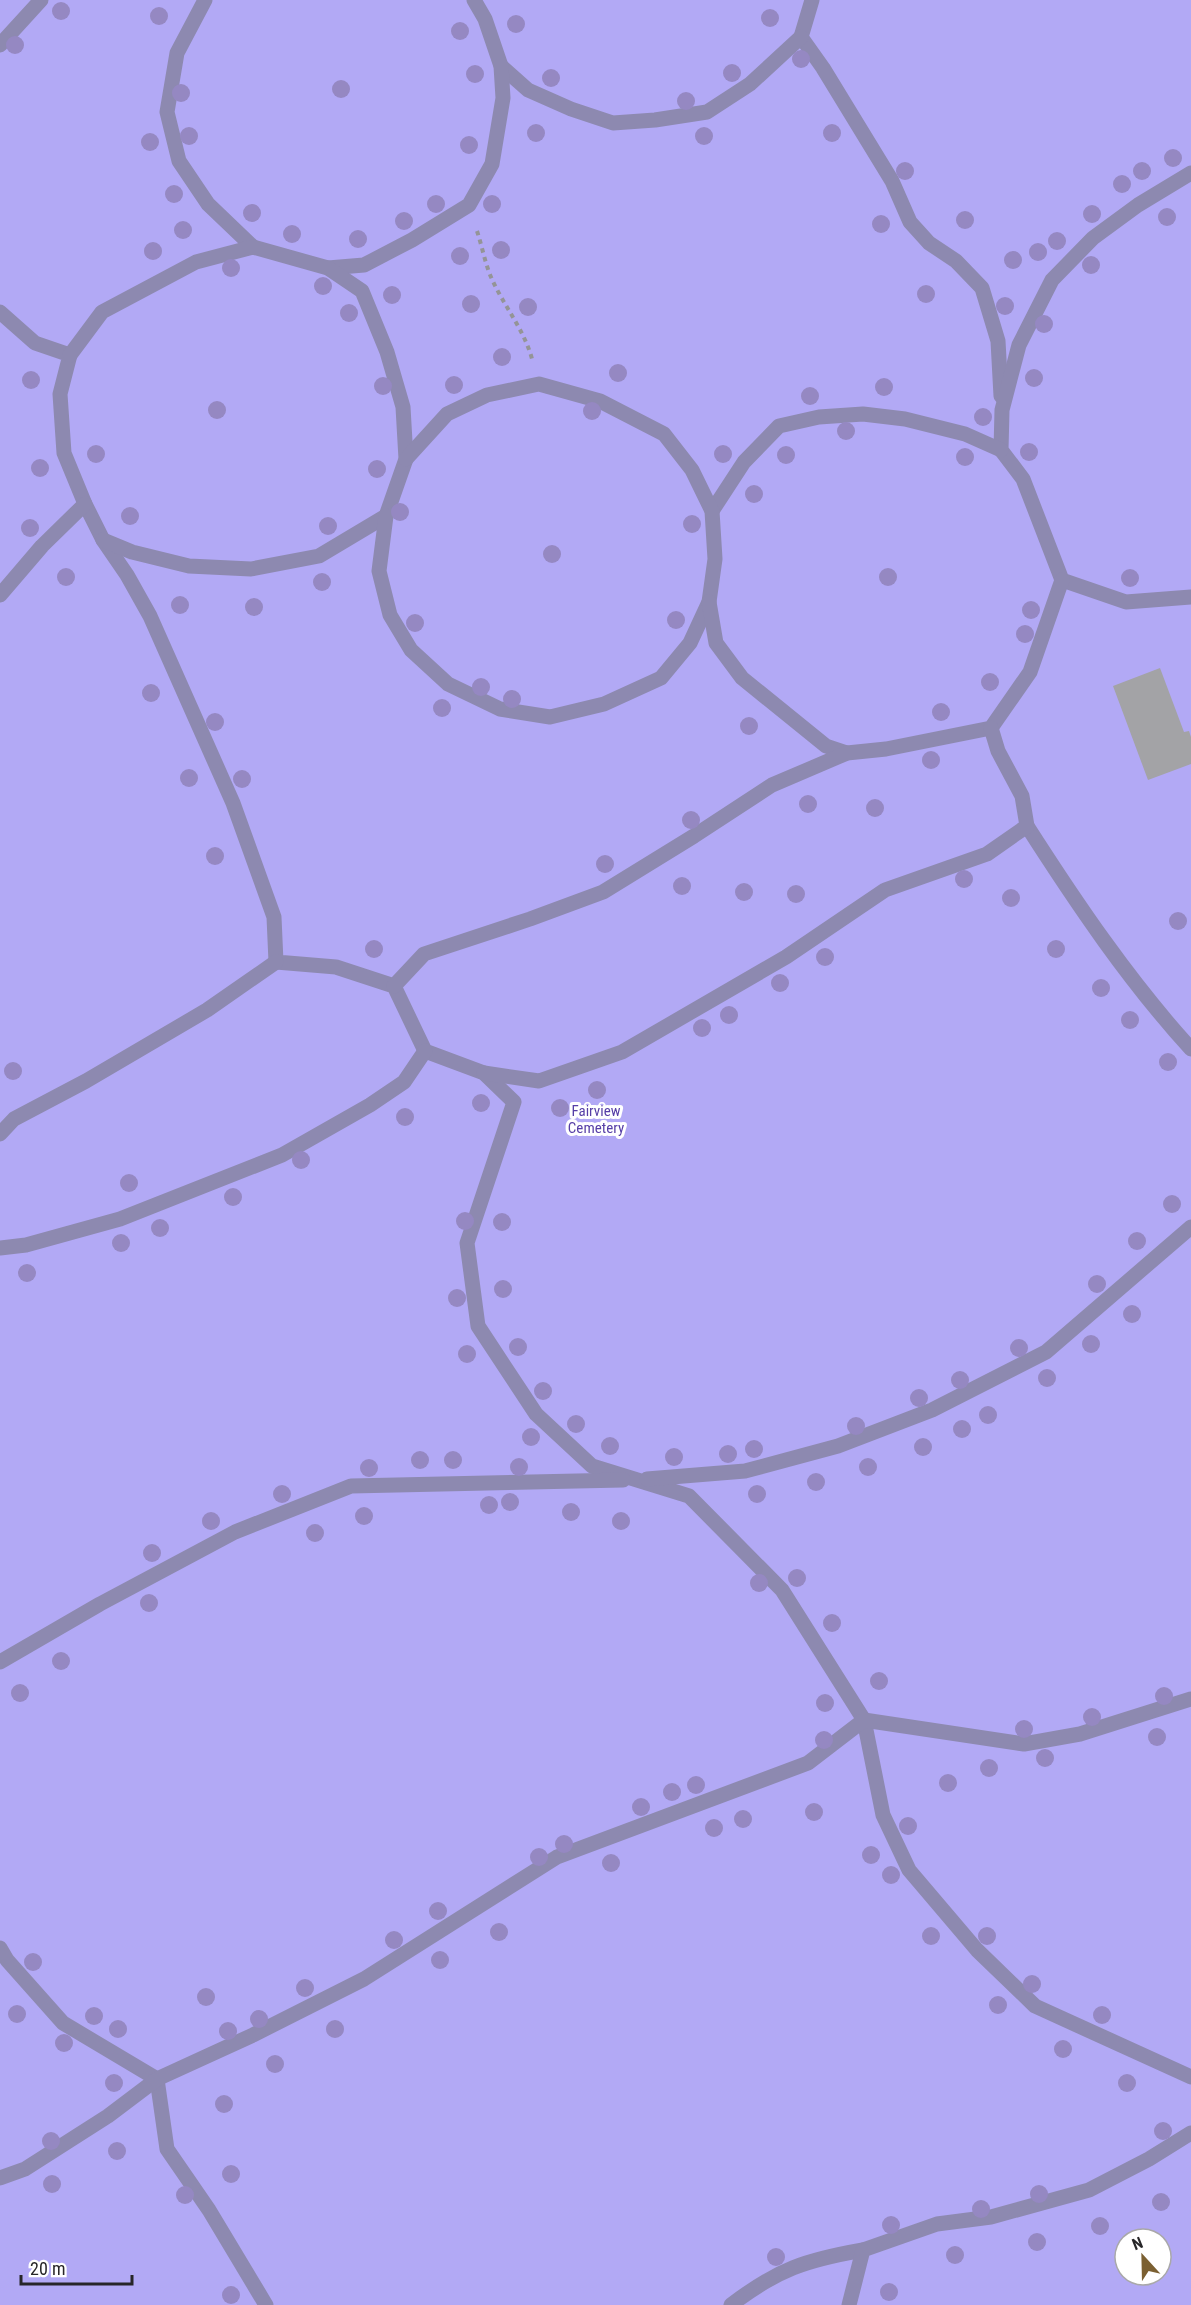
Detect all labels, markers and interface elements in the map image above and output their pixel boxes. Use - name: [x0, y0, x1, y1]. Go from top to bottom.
- park label: Fairview Cemetery: [568, 1102, 624, 1137]
- north arrow: [1113, 2227, 1173, 2287]
- text: N: [1129, 2233, 1146, 2254]
- scale bar: [21, 2248, 132, 2286]
- text: 20 m: [30, 2258, 65, 2279]

